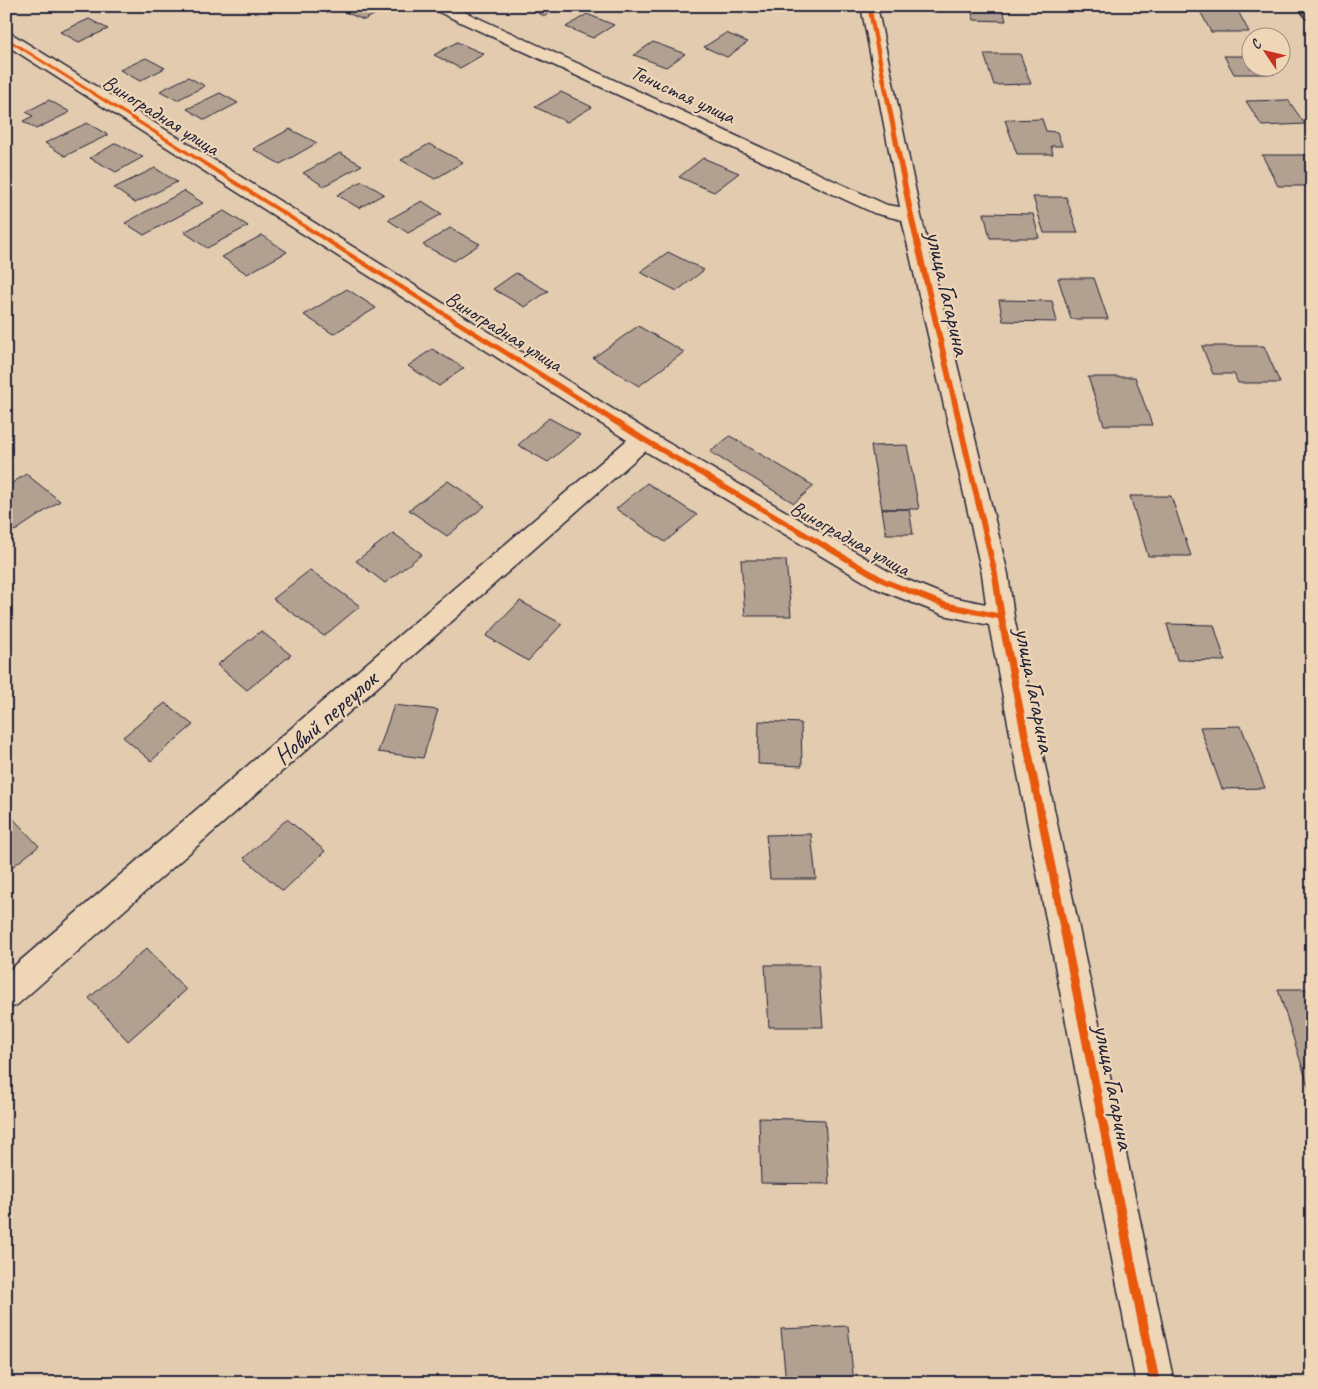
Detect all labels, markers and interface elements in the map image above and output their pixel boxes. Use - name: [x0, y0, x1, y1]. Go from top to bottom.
- north arrow: [1240, 28, 1290, 78]
- text: С: [1247, 35, 1266, 53]
- street label: Тенистая улица: [627, 59, 741, 130]
- street label: Виноградная улица: [98, 69, 225, 162]
- street label: улица Гагарина: [918, 226, 978, 361]
- street label: Виноградная улица: [441, 285, 568, 378]
- street label: Виноградная улица: [786, 495, 916, 582]
- street label: улица Гагарина: [1007, 623, 1063, 757]
- street label: Новый переулок: [267, 662, 387, 772]
- street label: улица Гагарина: [1086, 1020, 1142, 1154]

